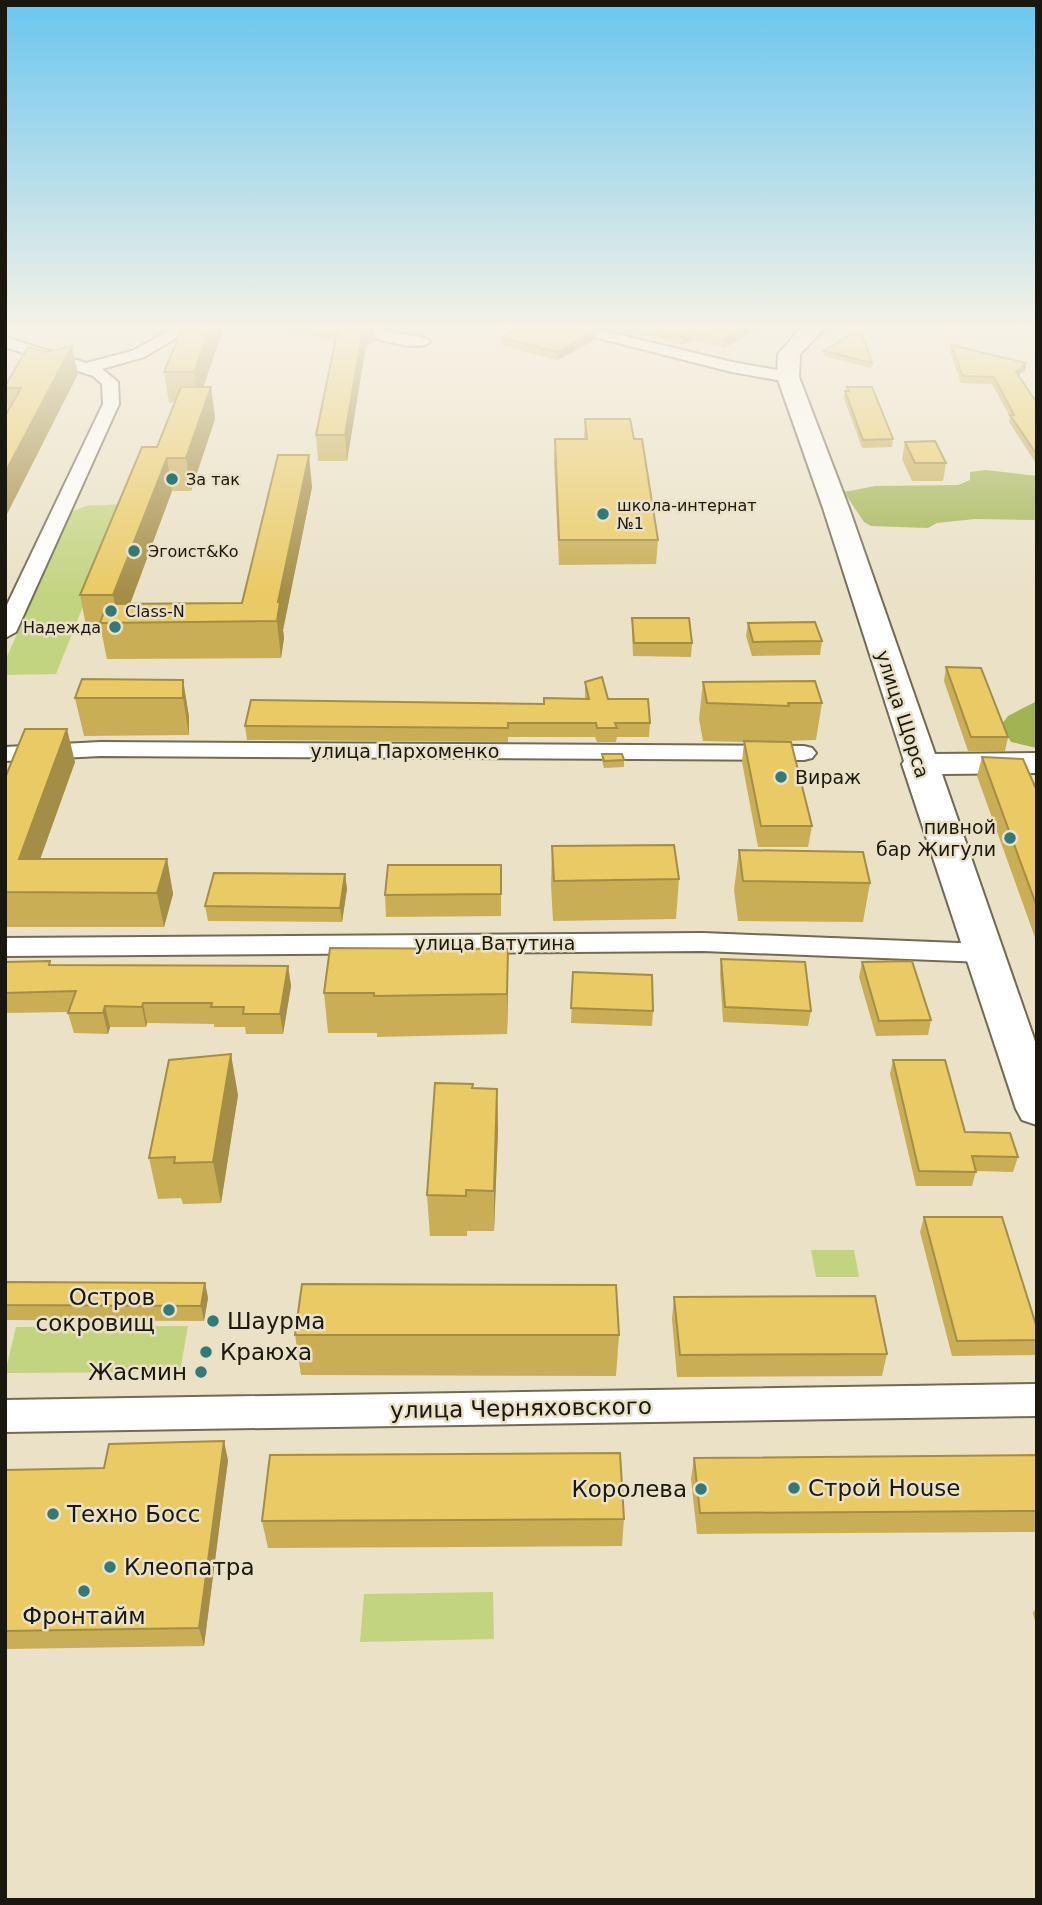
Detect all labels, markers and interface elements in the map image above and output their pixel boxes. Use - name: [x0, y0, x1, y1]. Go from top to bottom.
- place label: За так: [186, 470, 240, 489]
- marker: За так: [164, 471, 180, 487]
- place label: школа-интернат №1: [617, 496, 757, 533]
- marker: школа-интернат №1: [595, 506, 611, 522]
- place label: Эгоист&Kо: [148, 542, 239, 561]
- marker: Эгоист&Kо: [126, 543, 142, 559]
- place label: Class-N: [125, 602, 185, 621]
- marker: Class-N: [103, 603, 119, 619]
- place label: Надежда: [23, 618, 101, 637]
- marker: Надежда: [107, 619, 123, 635]
- street label: улица Щорса: [872, 647, 934, 781]
- street label: улица Пархоменко: [311, 740, 499, 762]
- place label: Вираж: [795, 766, 861, 788]
- marker: Вираж: [773, 769, 789, 785]
- place label: пивной бар Жигули: [876, 816, 996, 860]
- marker: пивной бар Жигули: [1002, 830, 1018, 846]
- street label: улица Ватутина: [415, 932, 575, 954]
- place label: Остров сокровищ: [36, 1284, 155, 1336]
- marker: Остров сокровищ: [161, 1302, 177, 1318]
- place label: Шаурма: [227, 1308, 325, 1334]
- marker: Шаурма: [205, 1313, 221, 1329]
- place label: Краюха: [220, 1339, 312, 1365]
- marker: Краюха: [198, 1344, 214, 1360]
- place label: Жасмин: [88, 1359, 187, 1385]
- marker: Жасмин: [193, 1364, 209, 1380]
- street label: улица Черняховского: [390, 1393, 652, 1423]
- place label: Строй House: [808, 1475, 960, 1501]
- place label: Королева: [571, 1476, 687, 1502]
- marker: Строй House: [786, 1480, 802, 1496]
- marker: Королева: [693, 1481, 709, 1497]
- place label: Техно Босс: [66, 1501, 200, 1527]
- marker: Техно Босс: [45, 1506, 61, 1522]
- place label: Клеопатра: [124, 1554, 254, 1580]
- marker: Клеопатра: [102, 1559, 118, 1575]
- marker: Фронтайм: [76, 1583, 92, 1599]
- place label: Фронтайм: [22, 1603, 146, 1629]

